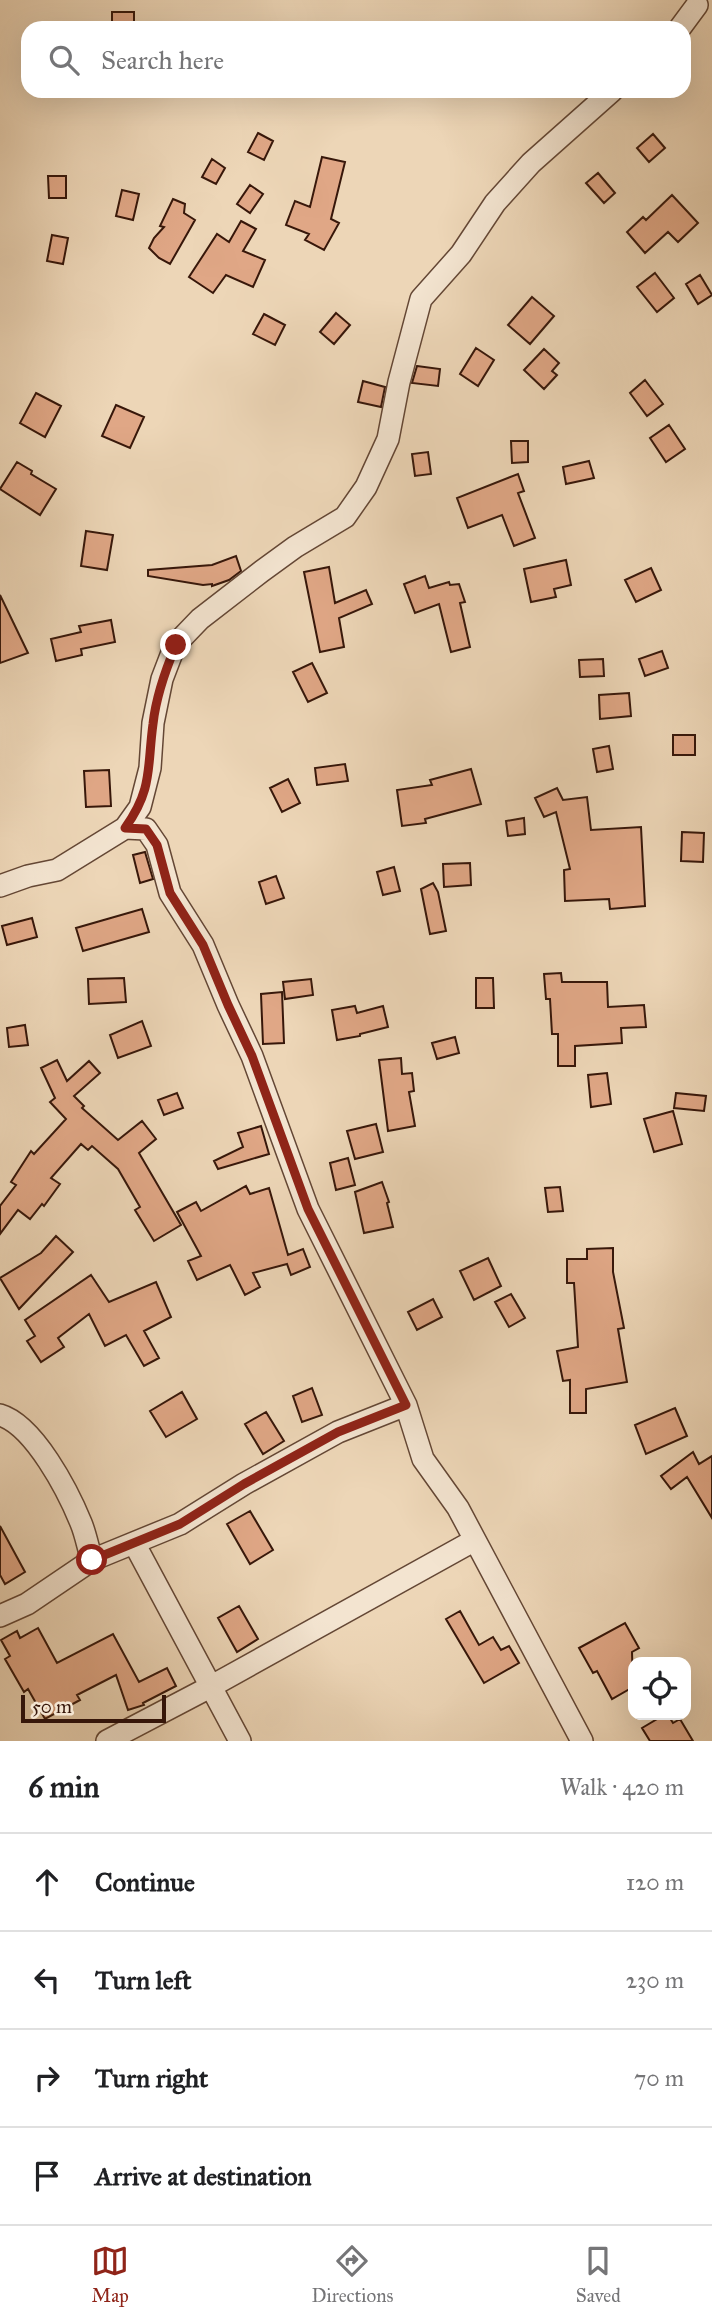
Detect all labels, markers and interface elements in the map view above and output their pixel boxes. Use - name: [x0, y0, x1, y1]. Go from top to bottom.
- search box: [21, 21, 691, 98]
- icon: search: [45, 41, 83, 79]
- text: Search here: [101, 44, 224, 76]
- route end: [160, 629, 191, 660]
- route start: [76, 1544, 107, 1575]
- map controls: [628, 1657, 691, 1720]
- button: locate: [628, 1657, 691, 1720]
- scale bar: [21, 1692, 166, 1724]
- text: 50 m: [32, 1695, 72, 1718]
- text: 6 min: [28, 1769, 100, 1805]
- text: Walk · 420 m: [560, 1773, 684, 1801]
- icon: ahead: [28, 1863, 66, 1901]
- text: Continue: [95, 1866, 195, 1898]
- text: 120 m: [626, 1868, 684, 1896]
- icon: left: [28, 1961, 66, 1999]
- text: Turn left: [95, 1964, 191, 1996]
- text: 230 m: [626, 1966, 684, 1994]
- icon: right: [28, 2059, 66, 2097]
- text: Turn right: [95, 2062, 208, 2094]
- text: 70 m: [634, 2064, 684, 2092]
- icon: arrive: [28, 2157, 66, 2195]
- text: Arrive at destination: [95, 2160, 312, 2192]
- tab: Map: [91, 2242, 129, 2307]
- tab: Directions: [311, 2242, 393, 2307]
- tab: Saved: [576, 2242, 621, 2307]

